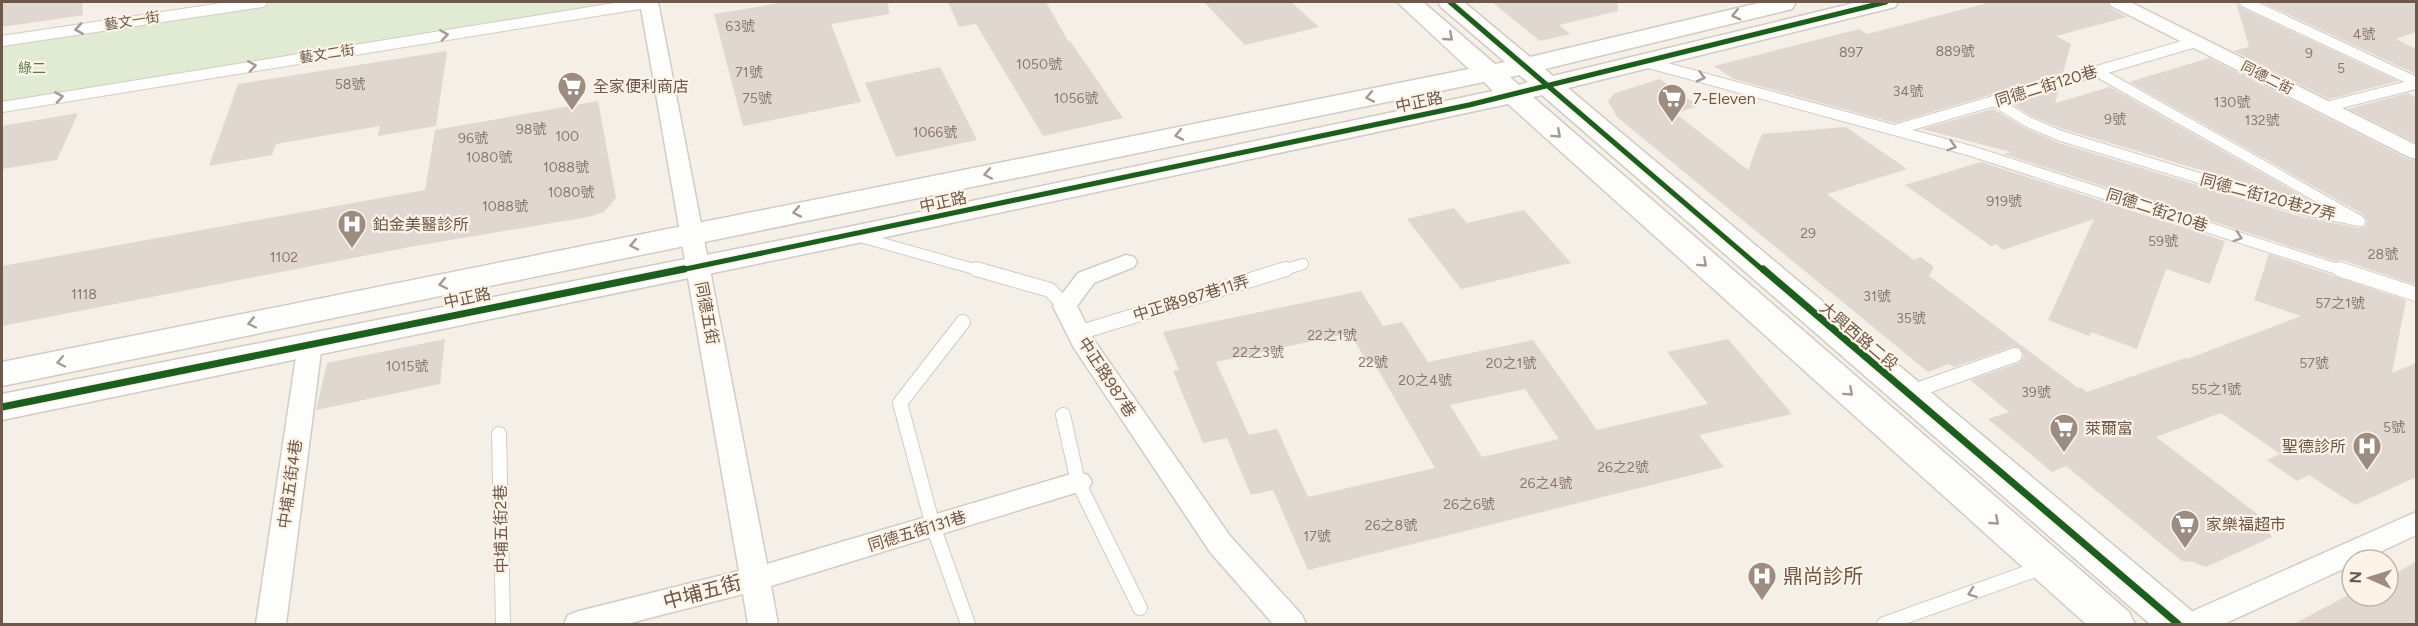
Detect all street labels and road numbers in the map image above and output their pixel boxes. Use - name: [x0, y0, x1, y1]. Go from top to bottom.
- street label: 藝文一街: [103, 8, 161, 34]
- street label: 藝文二街: [298, 41, 356, 67]
- street label: 同德二街: [2238, 58, 2296, 98]
- street label: 同德二街120巷: [1993, 61, 2099, 111]
- street label: 中正路: [1394, 88, 1444, 116]
- street label: 同德二街120巷27弄: [2198, 170, 2338, 224]
- street label: 同德二街210巷: [2104, 185, 2210, 235]
- street label: 中正路: [918, 188, 968, 216]
- street label: 中正路987巷11弄: [1131, 271, 1251, 325]
- street label: 同德五街: [692, 280, 722, 346]
- street label: 中正路: [442, 284, 492, 312]
- street label: 大興西路二段: [1816, 298, 1902, 374]
- street label: 中正路987巷: [1074, 333, 1140, 421]
- street label: 中埔五街4巷: [274, 438, 306, 530]
- street label: 中埔五街2巷: [491, 484, 511, 574]
- street label: 同德五街131巷: [865, 507, 969, 555]
- street label: 中埔五街: [660, 570, 744, 614]

